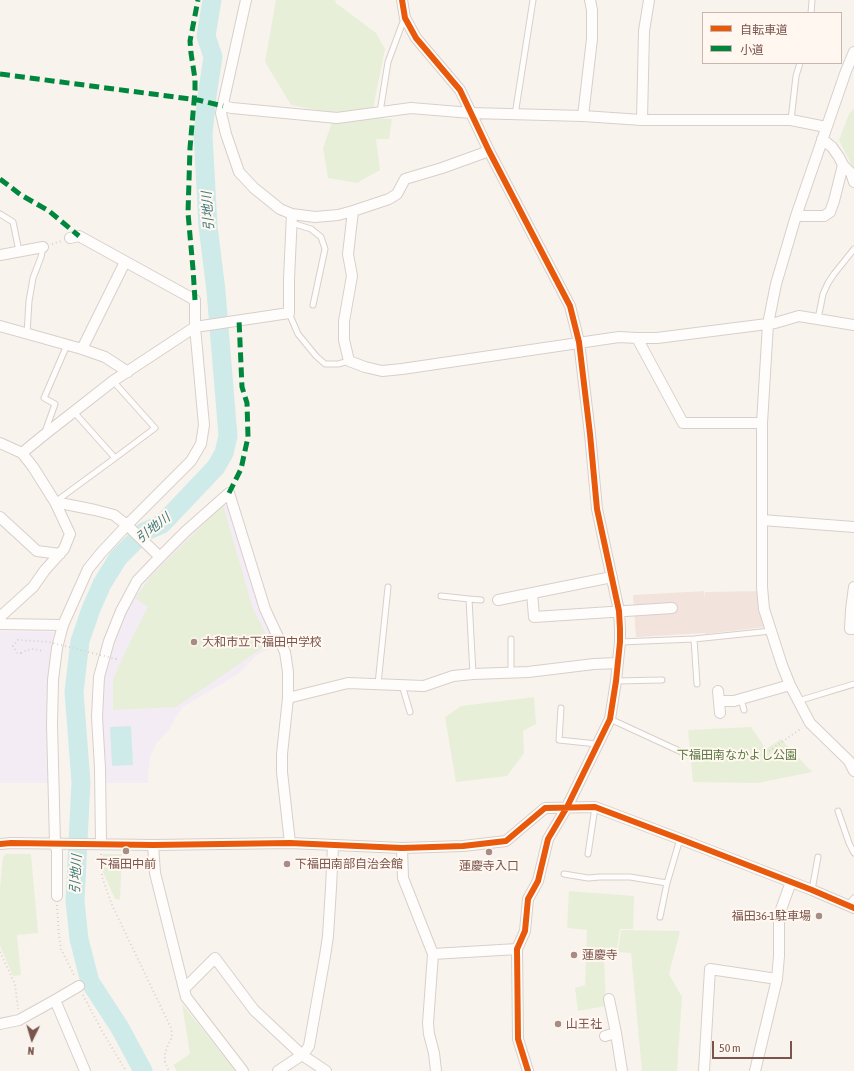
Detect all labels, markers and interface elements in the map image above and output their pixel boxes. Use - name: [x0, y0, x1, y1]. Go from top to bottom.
- legend: [702, 12, 842, 64]
- text: 自転車道: [740, 23, 788, 37]
- text: 小道: [740, 43, 764, 57]
- water label: 引地川: [199, 191, 217, 231]
- water label: 引地川: [133, 510, 173, 546]
- place label: 大和市立下福田中学校: [202, 635, 322, 649]
- marker: 大和市立下福田中学校: [189, 637, 199, 647]
- park label: 下福田南なかよし公園: [677, 748, 797, 762]
- marker: 下福田中前: [121, 846, 131, 856]
- marker: 蓮慶寺入口: [484, 847, 494, 857]
- water label: 引地川: [67, 854, 85, 894]
- place label: 下福田中前: [96, 857, 156, 871]
- place label: 下福田南部自治会館: [295, 857, 403, 871]
- marker: 下福田南部自治会館: [282, 859, 292, 869]
- place label: 蓮慶寺入口: [459, 859, 519, 873]
- place label: 福田36-1駐車場: [732, 909, 811, 923]
- marker: 福田36-1駐車場: [814, 911, 824, 921]
- place label: 蓮慶寺: [582, 948, 618, 962]
- marker: 蓮慶寺: [569, 950, 579, 960]
- place label: 山王社: [566, 1017, 602, 1031]
- north arrow: [12, 1019, 52, 1059]
- marker: 山王社: [553, 1019, 563, 1029]
- scale bar: [714, 1033, 794, 1059]
- text: 50 m: [719, 1041, 741, 1055]
- text: N: [27, 1045, 35, 1057]

